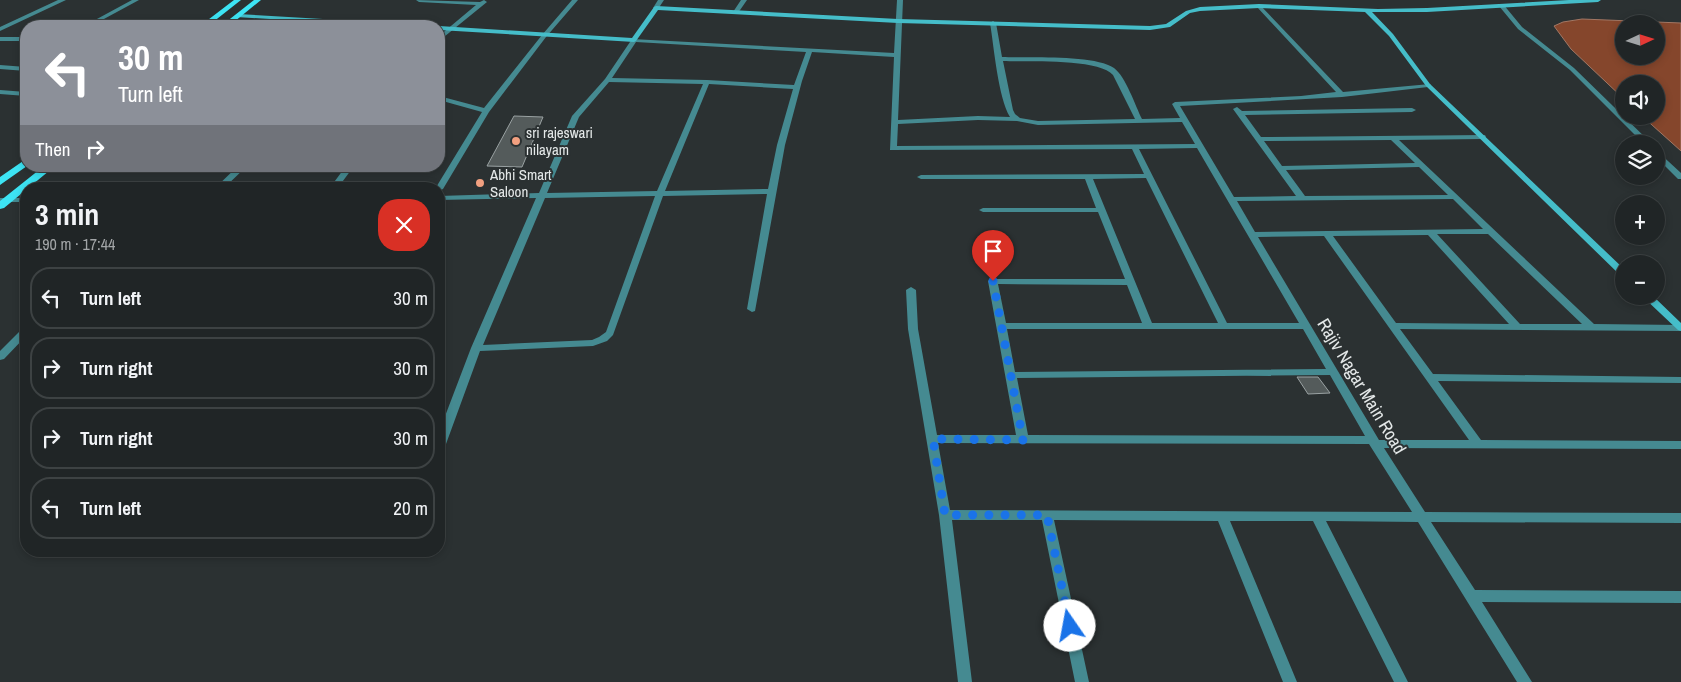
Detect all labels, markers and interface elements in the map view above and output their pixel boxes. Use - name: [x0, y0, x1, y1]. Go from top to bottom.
- north arrow: [1615, 15, 1665, 65]
- map controls: [1615, 15, 1665, 305]
- text: 30 m: [118, 34, 183, 81]
- icon: left: [35, 40, 100, 105]
- button: sound: [1615, 75, 1665, 125]
- text: Turn left: [118, 79, 183, 109]
- place label: sri rajeswari nilayam: [526, 122, 593, 160]
- icon: right: [81, 135, 109, 163]
- marker: sri rajeswari nilayam: [510, 135, 522, 147]
- button: layers: [1615, 135, 1665, 185]
- text: Then: [35, 136, 71, 162]
- place label: Abhi Smart Saloon: [489, 164, 552, 202]
- marker: Abhi Smart Saloon: [474, 177, 486, 189]
- text: 3 min: [35, 194, 99, 234]
- button: +: [1615, 195, 1665, 245]
- button: close: [378, 199, 430, 251]
- pin: [972, 230, 1014, 281]
- text: 190 m · 17:44: [35, 233, 115, 255]
- icon: arrive: [979, 237, 1007, 265]
- button: −: [1615, 255, 1665, 305]
- icon: left: [37, 284, 65, 312]
- text: Turn left: [80, 285, 141, 311]
- text: 30 m: [393, 285, 428, 311]
- street label: Rajiv Nagar Main Road: [1312, 313, 1412, 459]
- icon: right: [37, 354, 65, 382]
- text: Turn right: [80, 355, 152, 381]
- text: 30 m: [393, 355, 428, 381]
- icon: right: [37, 424, 65, 452]
- text: Turn right: [80, 425, 152, 451]
- text: 30 m: [393, 425, 428, 451]
- icon: left: [37, 494, 65, 522]
- text: Turn left: [80, 495, 141, 521]
- text: 20 m: [393, 495, 428, 521]
- position arrow: [1043, 599, 1095, 651]

